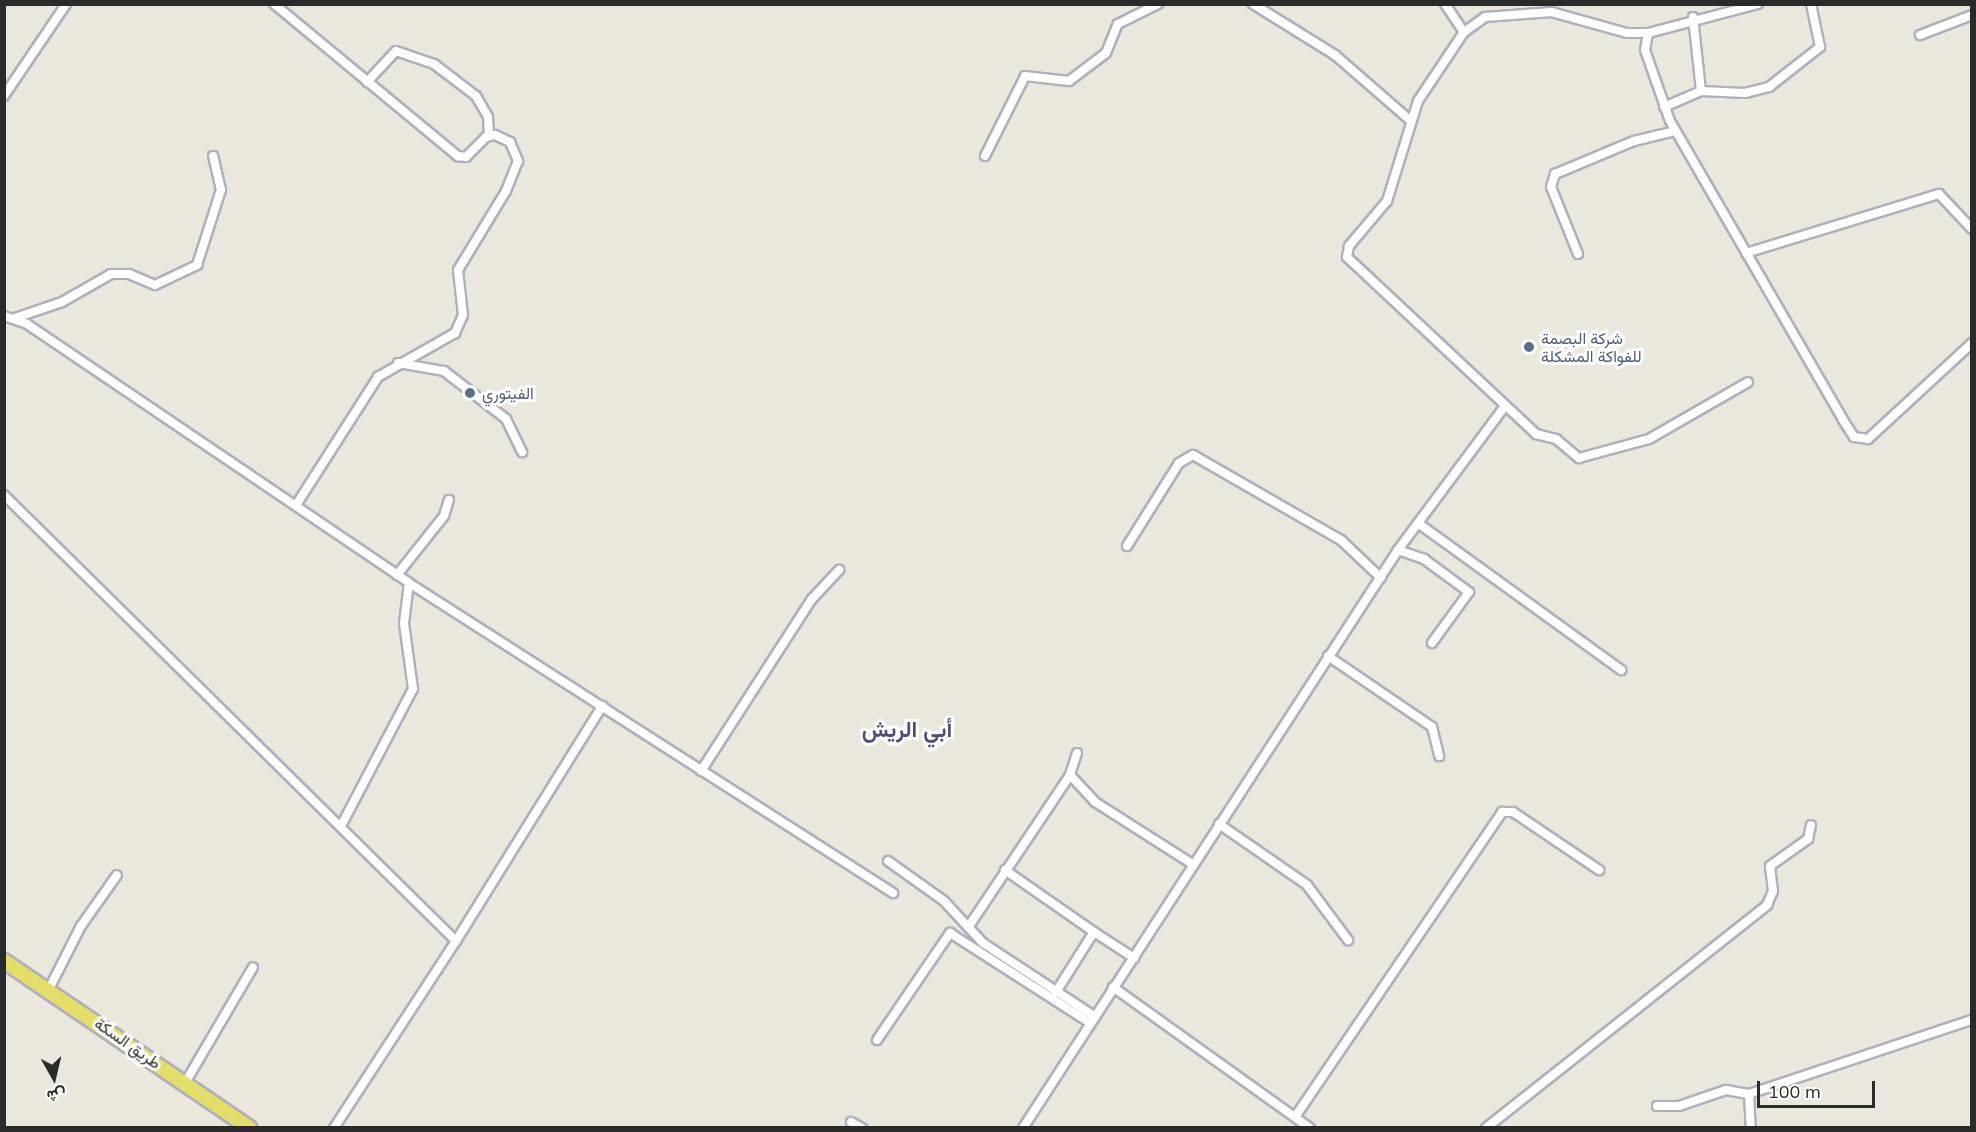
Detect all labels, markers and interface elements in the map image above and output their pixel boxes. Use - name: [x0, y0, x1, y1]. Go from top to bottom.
- place label: شركة البصمة للفواكة المشكلة: [1541, 328, 1642, 366]
- marker: شركة البصمة للفواكة المشكلة: [1522, 340, 1536, 354]
- place label: الفيتوري: [482, 383, 534, 403]
- marker: الفيتوري: [463, 386, 477, 400]
- district label: أبي الريش: [862, 717, 952, 743]
- street label: طريق السكة: [91, 1013, 165, 1073]
- north arrow: [24, 1048, 84, 1108]
- scale bar: [1760, 1069, 1878, 1107]
- text: 100 m: [1768, 1080, 1821, 1103]
- text: ش: [46, 1085, 67, 1107]

